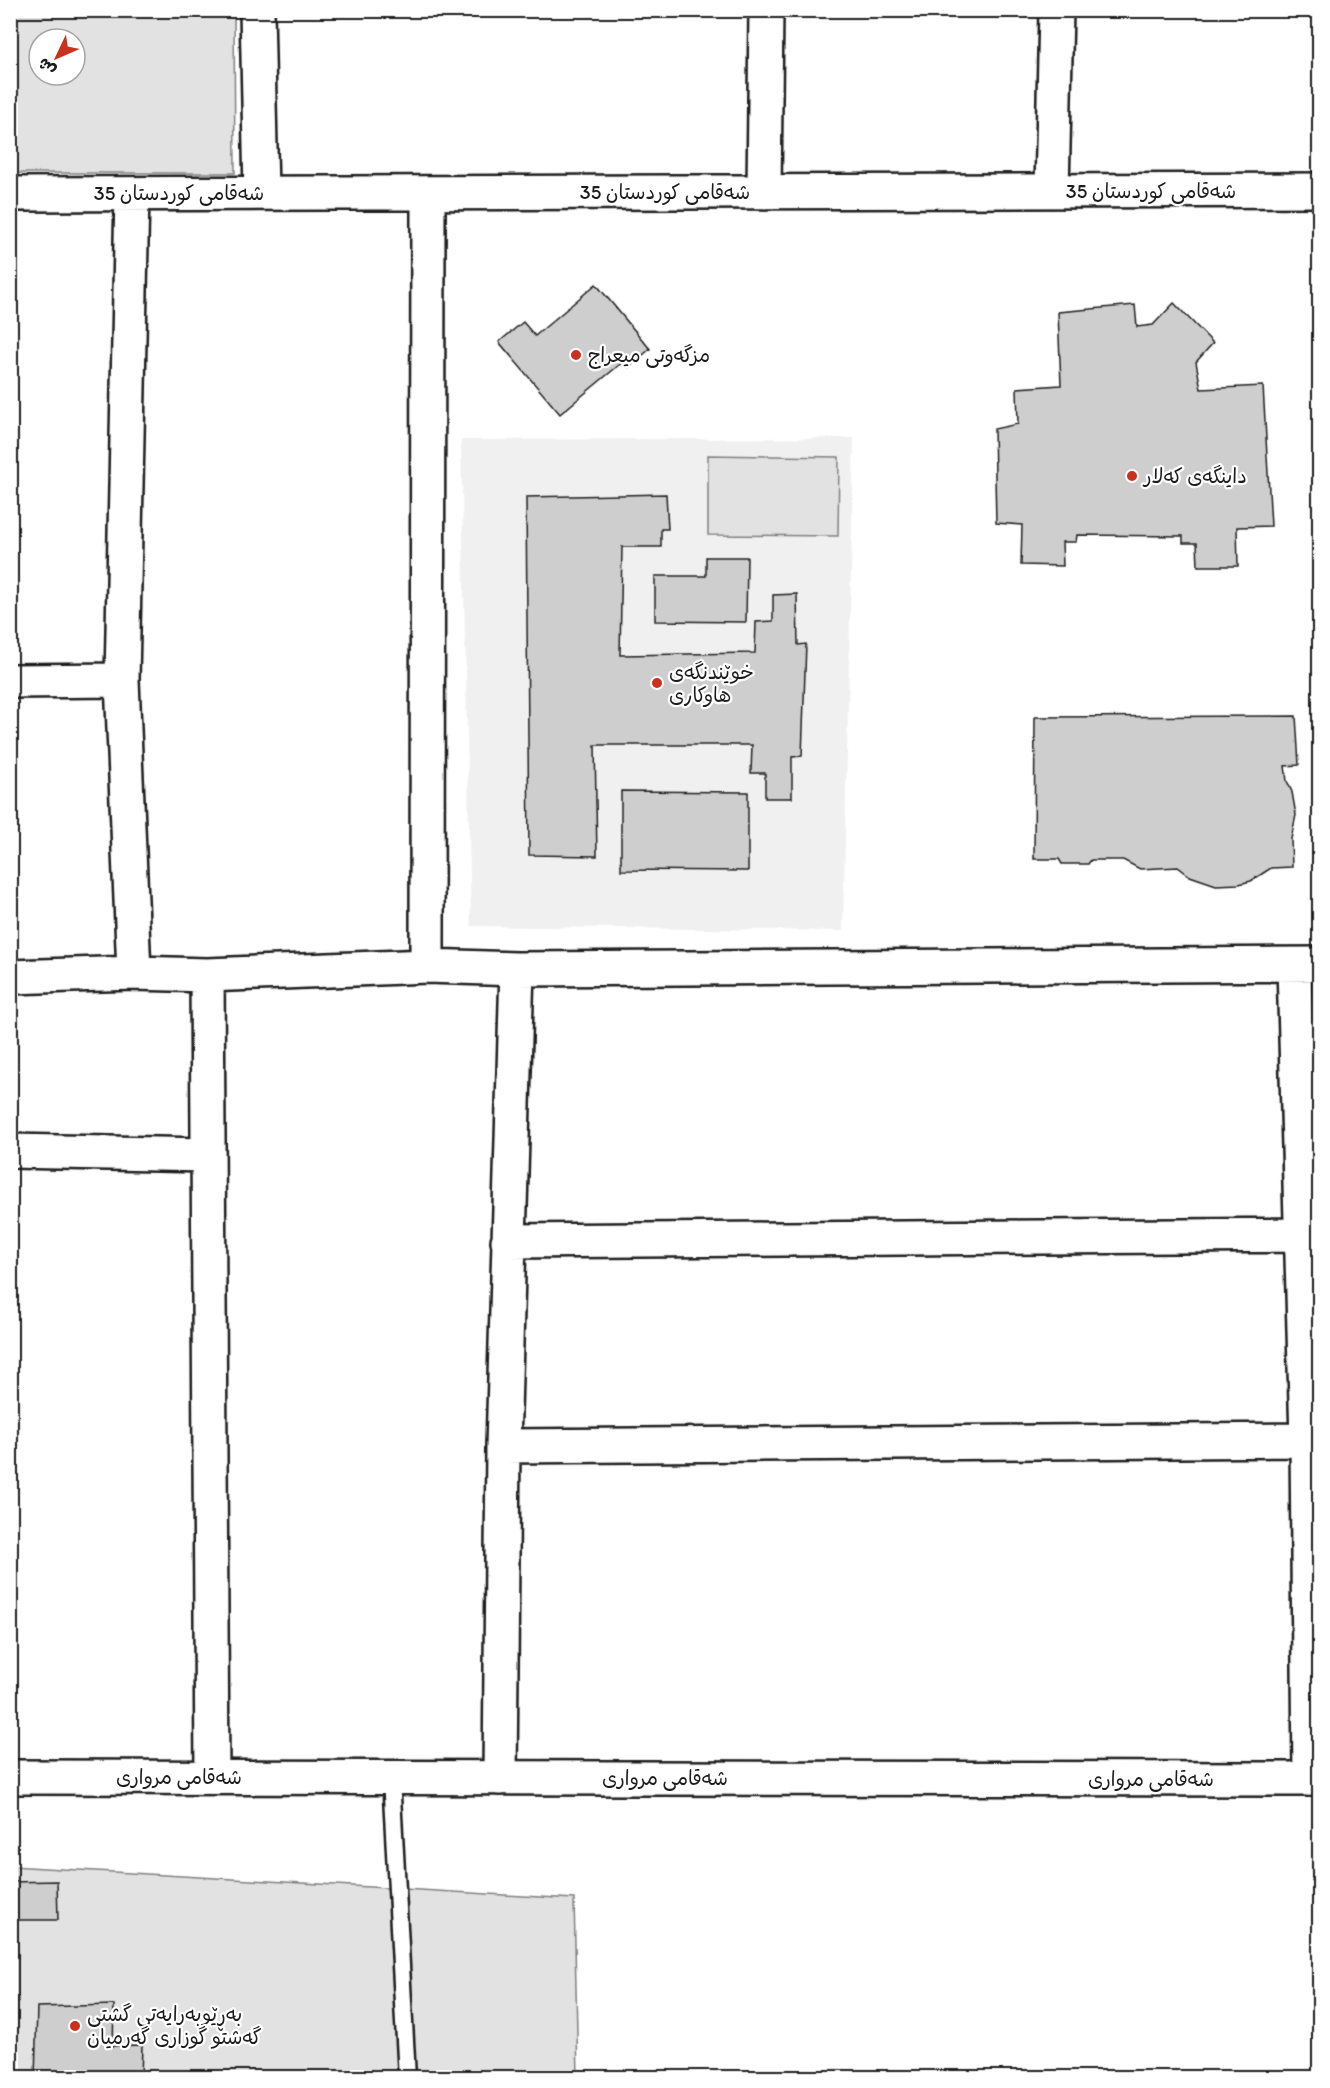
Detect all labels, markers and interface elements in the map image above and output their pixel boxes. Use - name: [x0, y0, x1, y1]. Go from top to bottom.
- north arrow: [27, 27, 87, 87]
- text: ش: [34, 54, 60, 80]
- street label: شەقامی کوردستان 35: [1066, 179, 1236, 205]
- street label: شەقامی کوردستان 35: [580, 180, 750, 206]
- street label: شەقامی کوردستان 35: [94, 181, 264, 207]
- place label: مزگەوتی میعراج: [588, 343, 710, 369]
- marker: مزگەوتی میعراج: [569, 348, 583, 362]
- place label: داینگەی کەلار: [1142, 464, 1247, 488]
- marker: داینگەی کەلار: [1125, 469, 1139, 483]
- place label: خوێندنگەی هاوکاری: [669, 660, 754, 707]
- marker: خوێندنگەی هاوکاری: [650, 676, 664, 690]
- street label: شەقامی مرواری: [116, 1765, 242, 1790]
- street label: شەقامی مرواری: [602, 1766, 728, 1791]
- street label: شەقامی مرواری: [1088, 1767, 1214, 1792]
- place label: بەڕێوبەرایەتی گشتی گەشتو گوزاری گەرمیان: [87, 2002, 262, 2049]
- marker: بەڕێوبەرایەتی گشتی گەشتو گوزاری گەرمیان: [68, 2019, 82, 2033]

